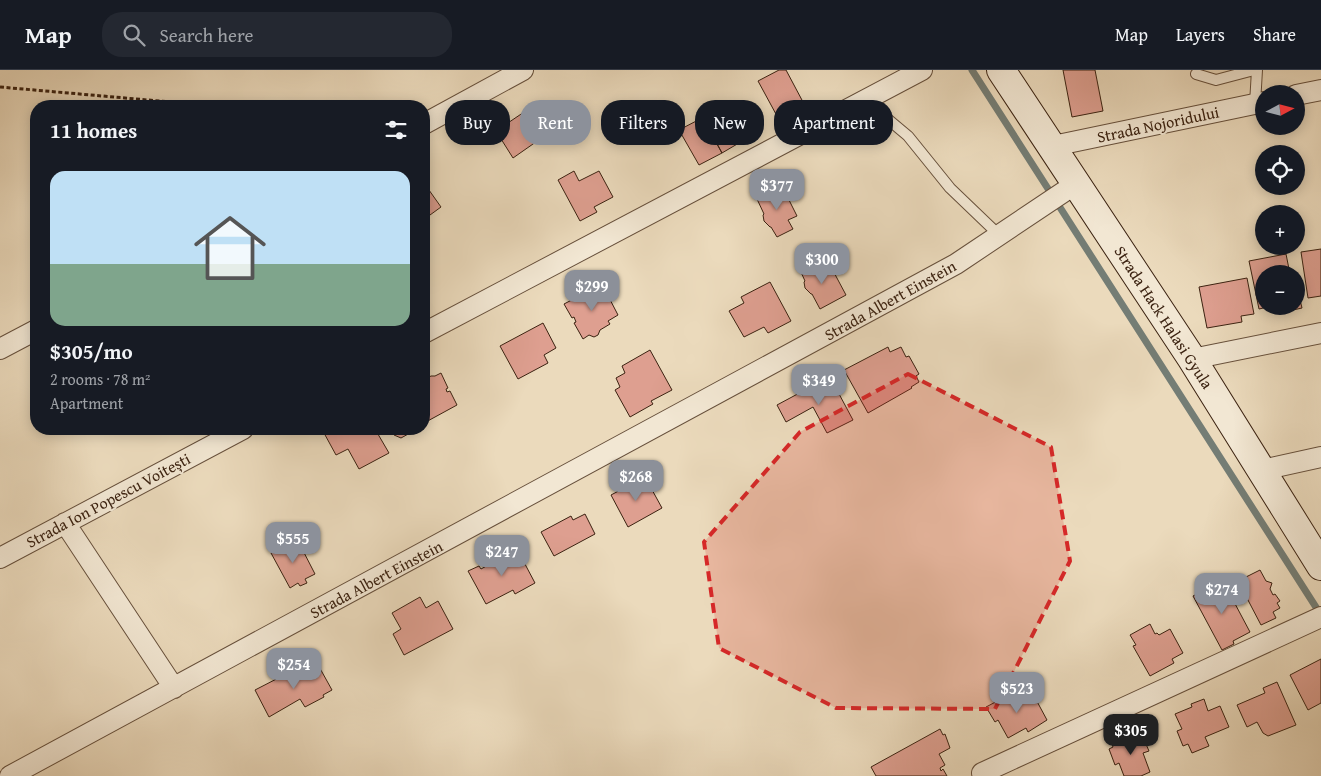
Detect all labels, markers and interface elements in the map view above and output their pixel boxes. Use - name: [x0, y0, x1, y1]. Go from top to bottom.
- search box: [102, 12, 452, 57]
- text: Map: [25, 17, 72, 52]
- icon: search: [120, 21, 148, 49]
- text: Search here: [160, 21, 253, 49]
- text: Map: [1115, 21, 1148, 48]
- text: Layers: [1176, 21, 1225, 48]
- text: Share: [1253, 21, 1296, 48]
- north arrow: [1255, 85, 1305, 135]
- map controls: [1255, 85, 1305, 315]
- street label: Strada Nojoridului: [1095, 99, 1222, 149]
- chip: Buy: [445, 100, 510, 145]
- chip: Rent: [520, 100, 591, 145]
- chip: Filters: [601, 100, 685, 145]
- chip: New: [695, 100, 764, 145]
- chip: Apartment: [774, 100, 893, 145]
- text: 11 homes: [50, 115, 137, 146]
- icon: filters: [382, 116, 410, 144]
- button: locate: [1255, 145, 1305, 195]
- pin: $377: [747, 168, 807, 211]
- text: $377: [760, 173, 794, 197]
- icon: home: [185, 203, 275, 293]
- button: +: [1255, 205, 1305, 255]
- street label: Strada Hack Halasi Gyula: [1109, 241, 1220, 394]
- pin: $300: [792, 242, 852, 285]
- text: $300: [805, 247, 839, 271]
- street label: Strada Albert Einstein: [820, 254, 960, 346]
- button: −: [1255, 265, 1305, 315]
- pin: $299: [562, 270, 622, 312]
- text: $299: [575, 274, 609, 298]
- text: $305/mo: [50, 336, 133, 367]
- pin: $349: [789, 364, 849, 406]
- text: 2 rooms · 78 m²: [50, 367, 150, 391]
- text: $349: [802, 368, 836, 392]
- text: Apartment: [50, 391, 123, 415]
- street label: Strada Ion Popescu Voitești: [22, 446, 195, 554]
- pin: $268: [606, 460, 666, 502]
- text: $268: [619, 464, 653, 488]
- pin: $555: [263, 522, 323, 564]
- text: $555: [276, 526, 310, 550]
- street label: Strada Albert Einstein: [305, 534, 447, 624]
- pin: $247: [472, 534, 532, 577]
- text: $247: [485, 539, 519, 563]
- pin: $274: [1192, 572, 1252, 615]
- text: $274: [1205, 577, 1239, 601]
- pin: $254: [264, 648, 324, 690]
- text: $254: [277, 652, 311, 676]
- pin: $523: [987, 672, 1047, 714]
- text: $523: [1000, 676, 1034, 700]
- pin: $305: [1101, 714, 1161, 756]
- text: $305: [1114, 718, 1148, 742]

